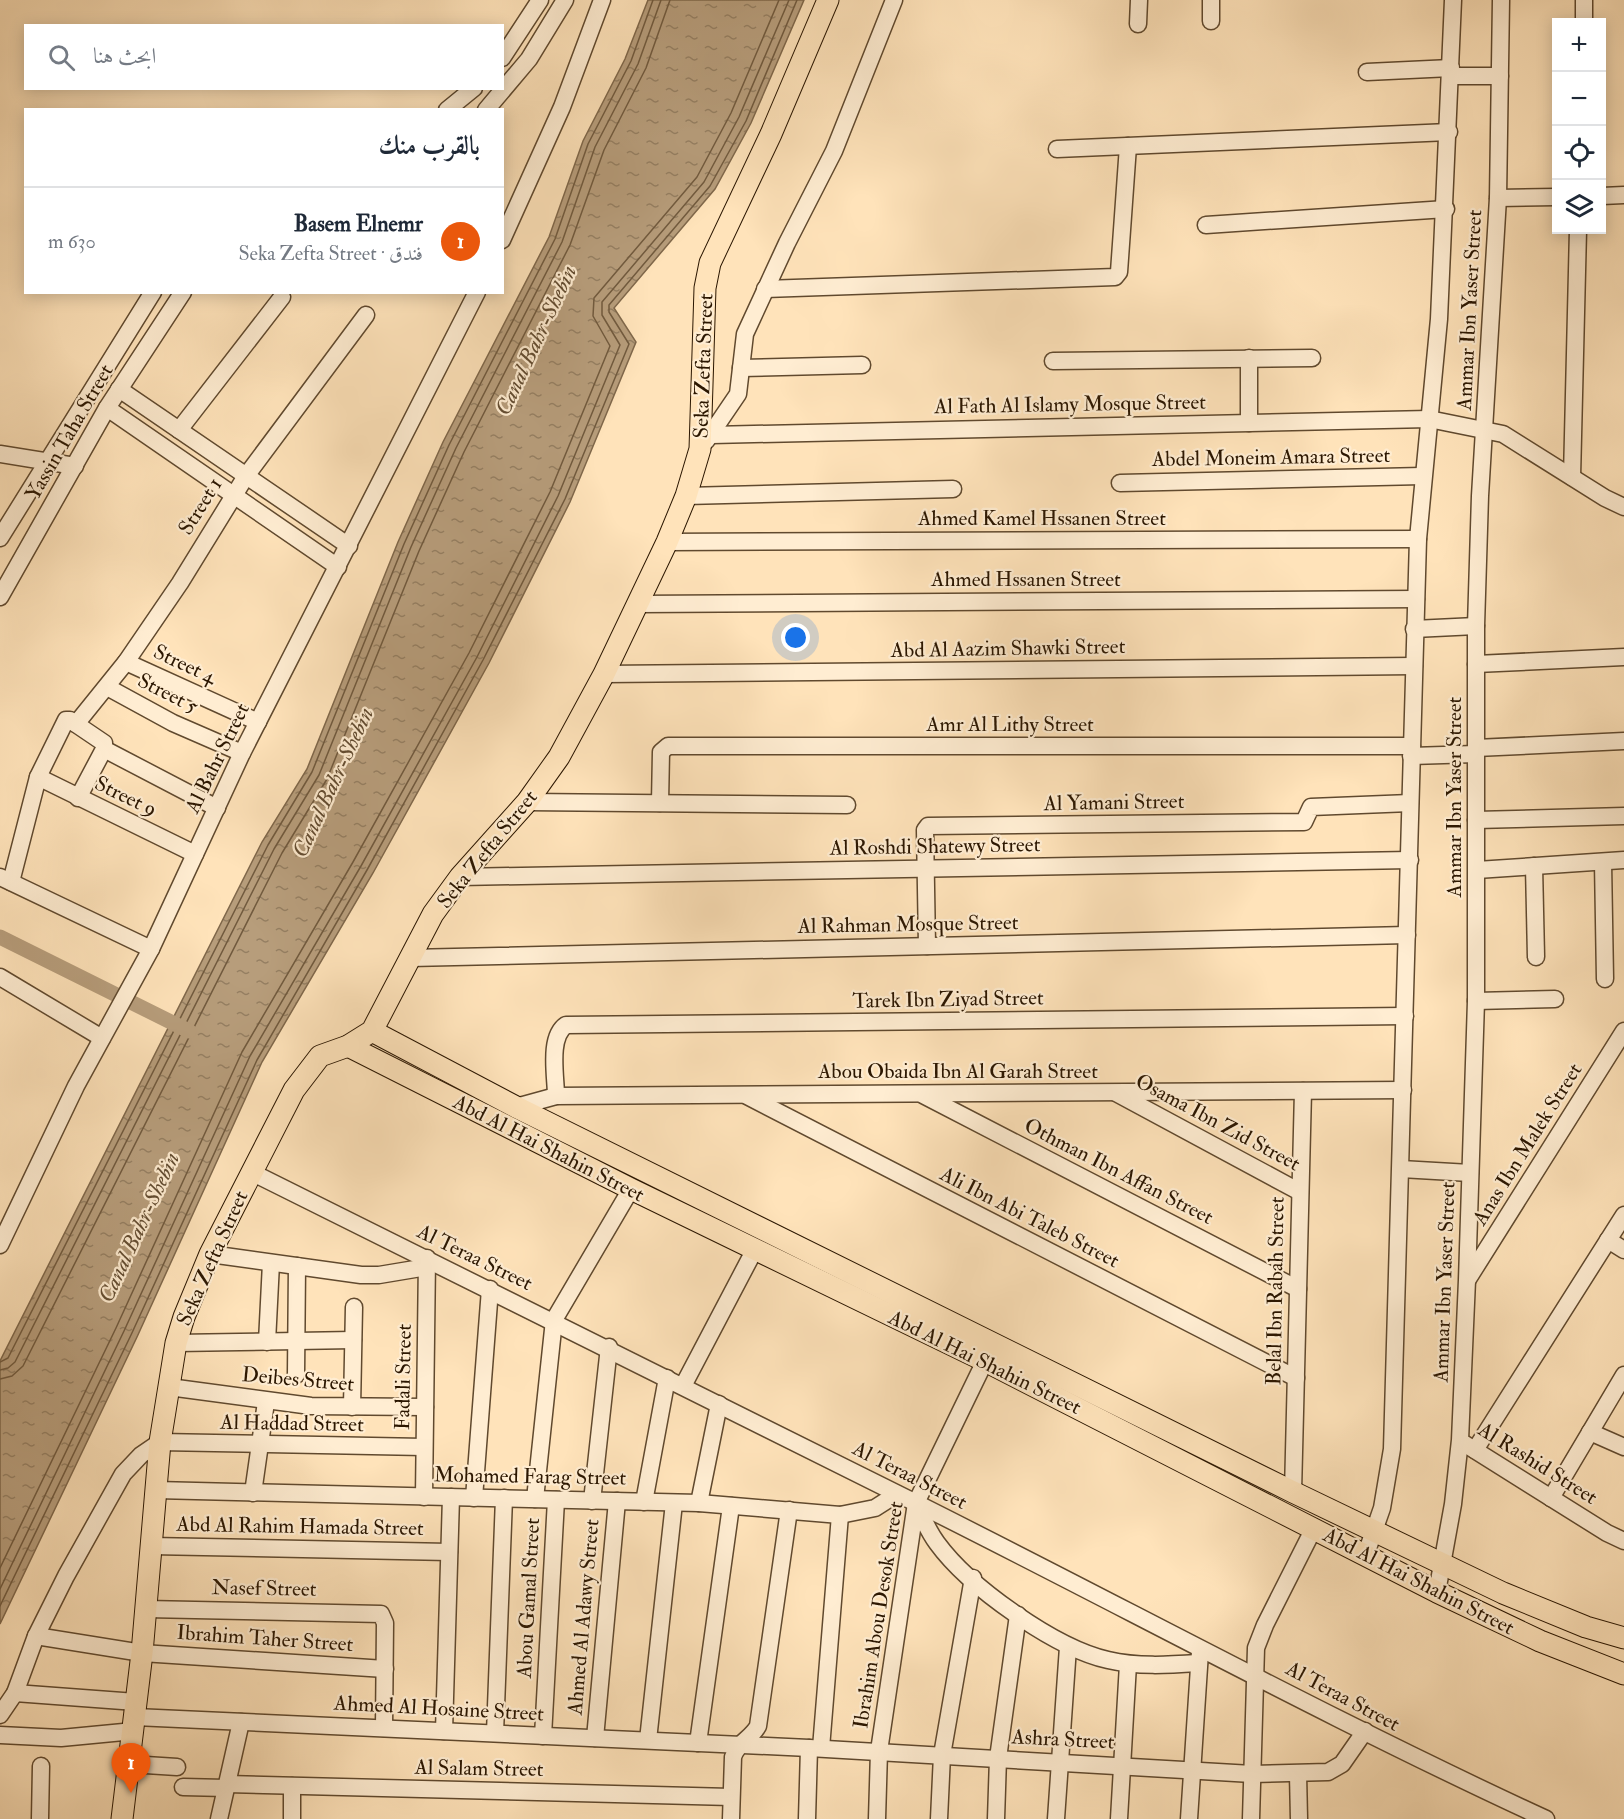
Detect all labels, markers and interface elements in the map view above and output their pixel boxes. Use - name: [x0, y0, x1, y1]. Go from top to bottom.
- map controls: [1552, 18, 1606, 234]
- button: +: [1552, 18, 1606, 72]
- search box: [24, 24, 504, 90]
- icon: search: [45, 41, 78, 74]
- text: ابحث هنا: [93, 42, 156, 70]
- button: −: [1552, 72, 1606, 126]
- button: locate: [1552, 126, 1606, 180]
- text: بالقرب منك: [378, 130, 480, 162]
- button: layers: [1552, 180, 1606, 234]
- street label: Ammar Ibn Yaser Street: [1451, 209, 1488, 412]
- text: Basem Elnemr: [294, 210, 423, 238]
- text: 630 m: [48, 229, 96, 254]
- text: 1: [457, 229, 464, 254]
- text: فندق · Seka Zefta Street: [238, 241, 423, 266]
- water label: Canal Bahr-Shebin: [489, 261, 583, 420]
- street label: Seka Zefta Street: [687, 293, 720, 439]
- street label: Yassin Taha Street: [19, 359, 119, 505]
- street label: Al Fath Al Islamy Mosque Street: [933, 389, 1206, 420]
- street label: Abdel Moneim Amara Street: [1151, 442, 1391, 473]
- street label: Street 1: [172, 473, 228, 540]
- street label: Ahmed Kamel Hssanen Street: [917, 505, 1166, 532]
- street label: Ahmed Hssanen Street: [930, 566, 1121, 593]
- your location: [781, 623, 810, 652]
- street label: Abd Al Aazim Shawki Street: [889, 633, 1126, 664]
- street label: Street 4: [149, 638, 222, 691]
- street label: Street 5: [133, 667, 203, 720]
- street label: Ammar Ibn Yaser Street: [1441, 696, 1468, 898]
- street label: Al Bahr Street: [179, 698, 256, 819]
- water label: Canal Bahr-Shebin: [286, 703, 380, 862]
- street label: Amr Al Lithy Street: [925, 711, 1094, 738]
- street label: Street 9: [90, 770, 161, 823]
- street label: Seka Zefta Street: [431, 784, 544, 914]
- street label: Al Yamani Street: [1042, 788, 1185, 817]
- street label: Al Roshdi Shatewy Street: [828, 831, 1041, 862]
- street label: Al Rahman Mosque Street: [796, 909, 1019, 940]
- street label: Tarek Ibn Ziyad Street: [852, 984, 1044, 1015]
- street label: Abou Obaida Ibn Al Garah Street: [817, 1058, 1098, 1085]
- street label: Anas Ibn Malek Street: [1466, 1058, 1588, 1231]
- street label: Osama Ibn Zid Street: [1131, 1068, 1305, 1177]
- street label: Abd Al Hai Shahin Street: [448, 1088, 649, 1208]
- street label: Othman Ibn Affan Street: [1020, 1112, 1218, 1231]
- water label: Canal Bahr-Shebin: [92, 1148, 186, 1307]
- street label: Ali Ibn Abi Taleb Street: [935, 1160, 1124, 1274]
- street label: Ammar Ibn Yaser Street: [1427, 1181, 1462, 1384]
- street label: Seka Zefta Street: [171, 1186, 254, 1330]
- street label: Belal Ibn Rabah Street: [1260, 1196, 1291, 1386]
- street label: Al Teraa Street: [412, 1217, 537, 1297]
- street label: Abd Al Hai Shahin Street: [883, 1304, 1086, 1421]
- street label: Fadali Street: [389, 1323, 418, 1430]
- street label: Deibes Street: [241, 1361, 355, 1398]
- street label: Al Haddad Street: [219, 1409, 364, 1438]
- street label: Al Rashid Street: [1472, 1415, 1603, 1511]
- street label: Al Teraa Street: [847, 1435, 972, 1516]
- street label: Mohamed Farag Street: [434, 1461, 627, 1492]
- street label: Ibrahim Abou Desok Street: [847, 1499, 910, 1731]
- street label: Abd Al Rahim Hamada Street: [175, 1511, 424, 1542]
- street label: Abou Gamal Street: [511, 1517, 546, 1680]
- street label: Ahmed Al Adawy Street: [561, 1518, 606, 1717]
- street label: Abd Al Hai Shahin Street: [1318, 1521, 1519, 1641]
- street label: Nasef Street: [211, 1574, 317, 1603]
- street label: Ibrahim Taher Street: [176, 1619, 354, 1658]
- street label: Al Teraa Street: [1280, 1655, 1404, 1738]
- street label: Ahmed Al Hosaine Street: [332, 1689, 545, 1727]
- street label: Ashra Street: [1010, 1723, 1115, 1756]
- pin: 1: [112, 1744, 150, 1793]
- street label: Al Salam Street: [413, 1754, 544, 1783]

